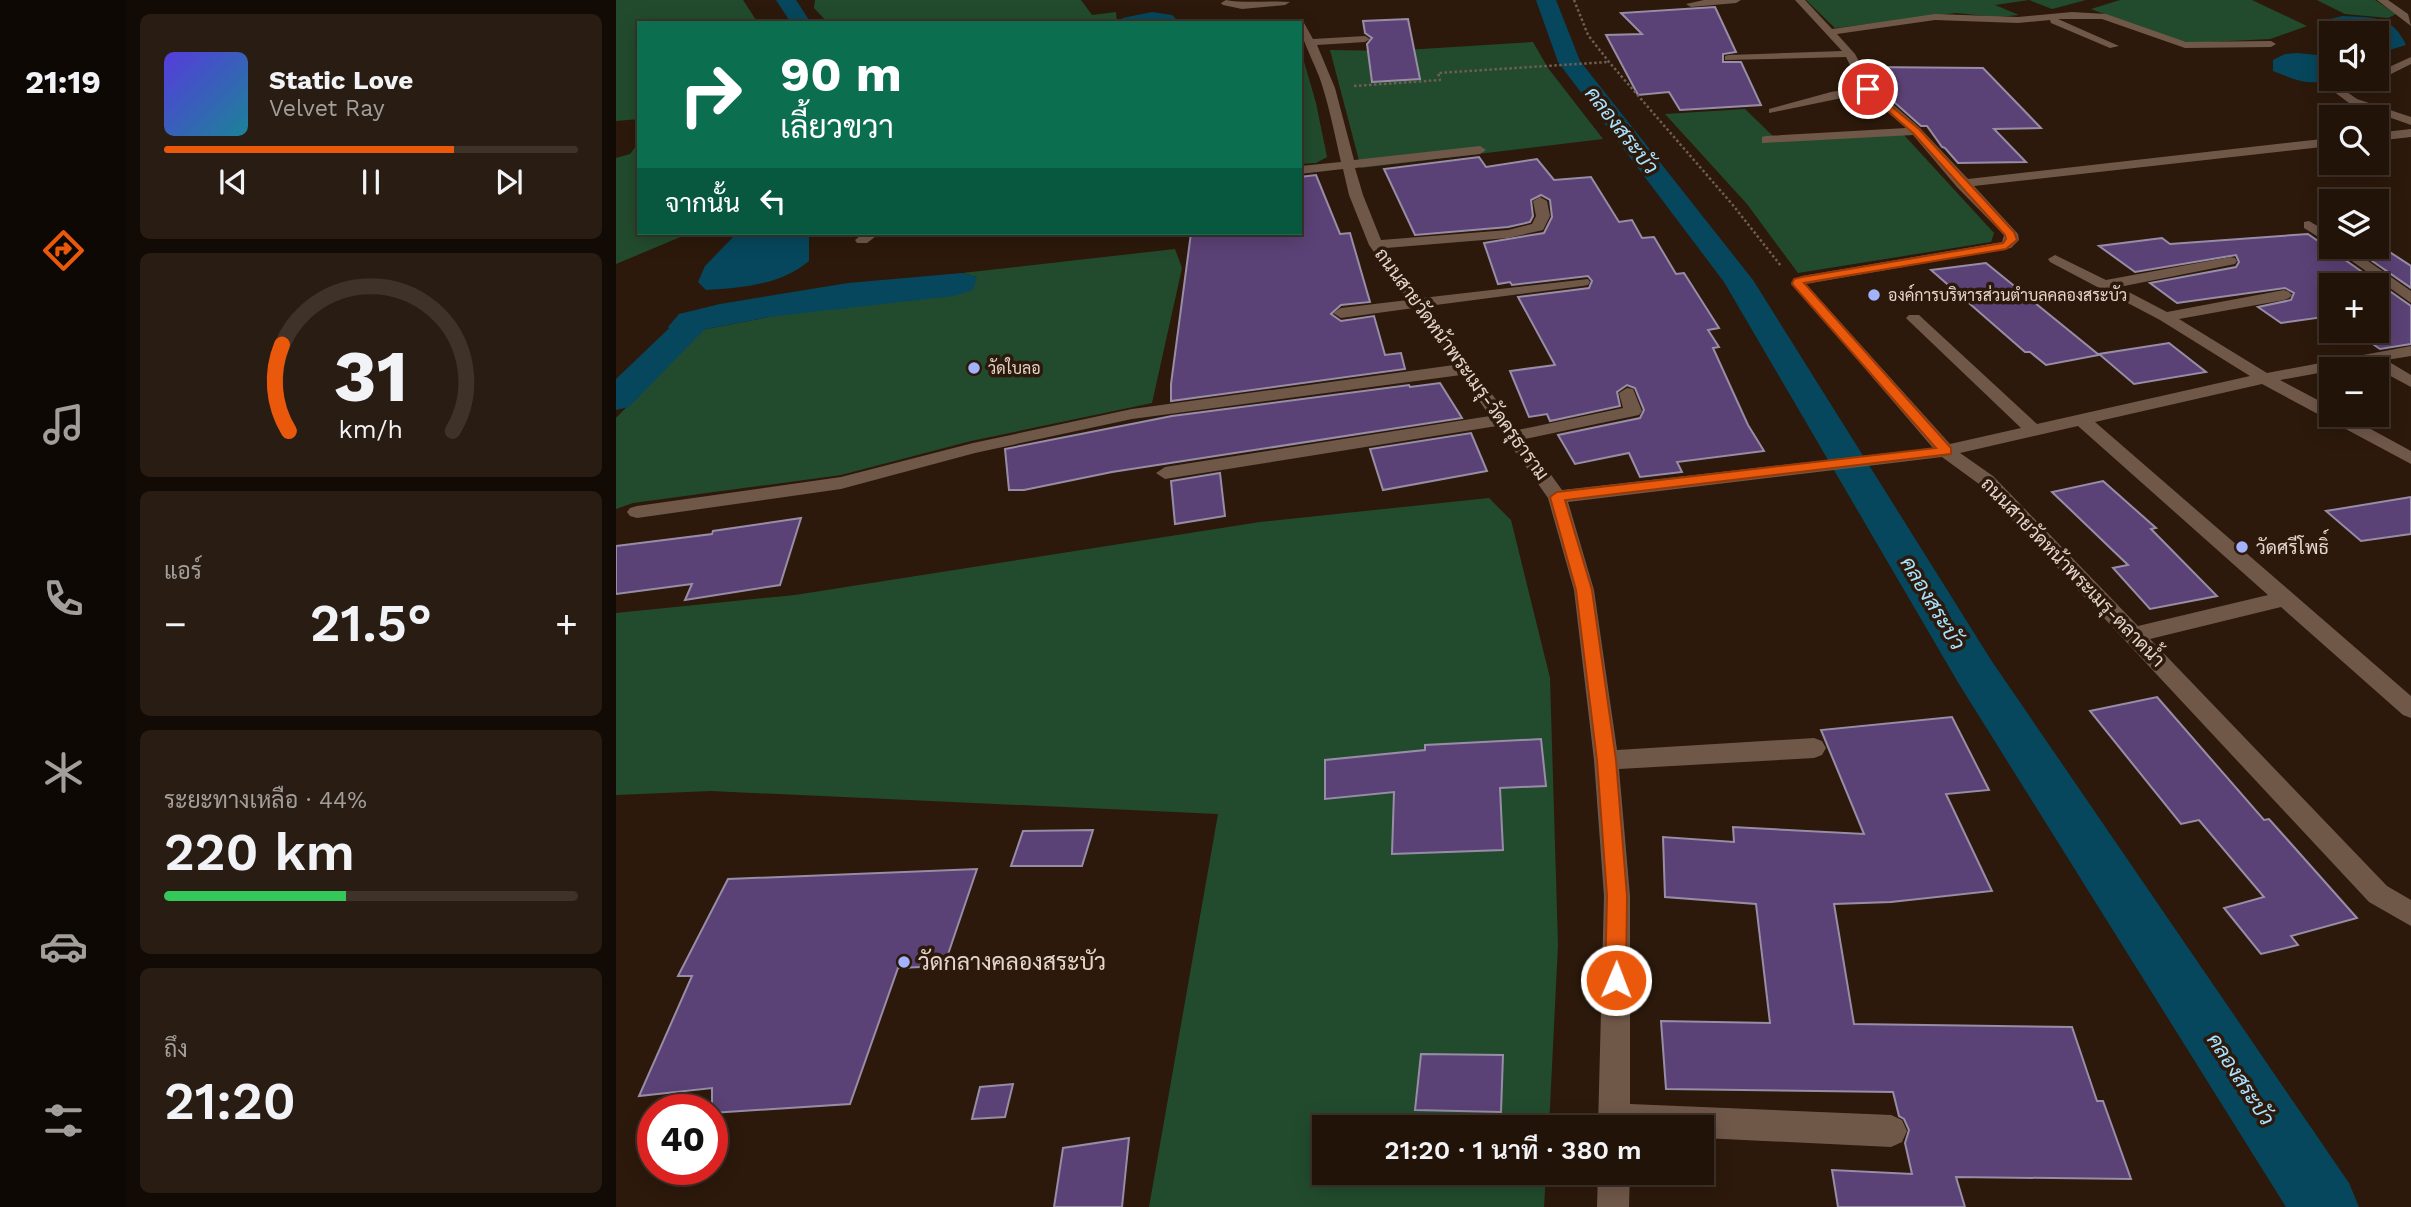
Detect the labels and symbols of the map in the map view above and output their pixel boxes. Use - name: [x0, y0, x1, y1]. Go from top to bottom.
- pin: [1838, 59, 1898, 119]
- water label: คลองสระบัว: [1580, 81, 1664, 179]
- street label: ถนนสายวัดหน้าพระเมรุ-วัดครุธาราม: [1369, 243, 1554, 485]
- place label: องค์การบริหารส่วนตำบลคลองสระบัว: [1888, 283, 2127, 305]
- marker: องค์การบริหารส่วนตำบลคลองสระบัว: [1866, 287, 1882, 303]
- place label: วัดใบลอ: [988, 357, 1041, 378]
- marker: วัดใบลอ: [966, 360, 982, 376]
- street label: ถนนสายวัดหน้าพระเมรุ-ตลาดน้ำ: [1976, 470, 2173, 672]
- place label: วัดศรีโพธิ์: [2256, 528, 2329, 559]
- marker: วัดศรีโพธิ์: [2234, 539, 2250, 555]
- water label: คลองสระบัว: [1895, 552, 1971, 654]
- position arrow: [1579, 943, 1653, 1017]
- place label: วัดกลางคลองสระบัว: [918, 948, 1106, 976]
- marker: วัดกลางคลองสระบัว: [896, 954, 912, 970]
- water label: คลองสระบัว: [2202, 1028, 2280, 1130]
- speed limit sign: 40: [637, 1094, 728, 1185]

